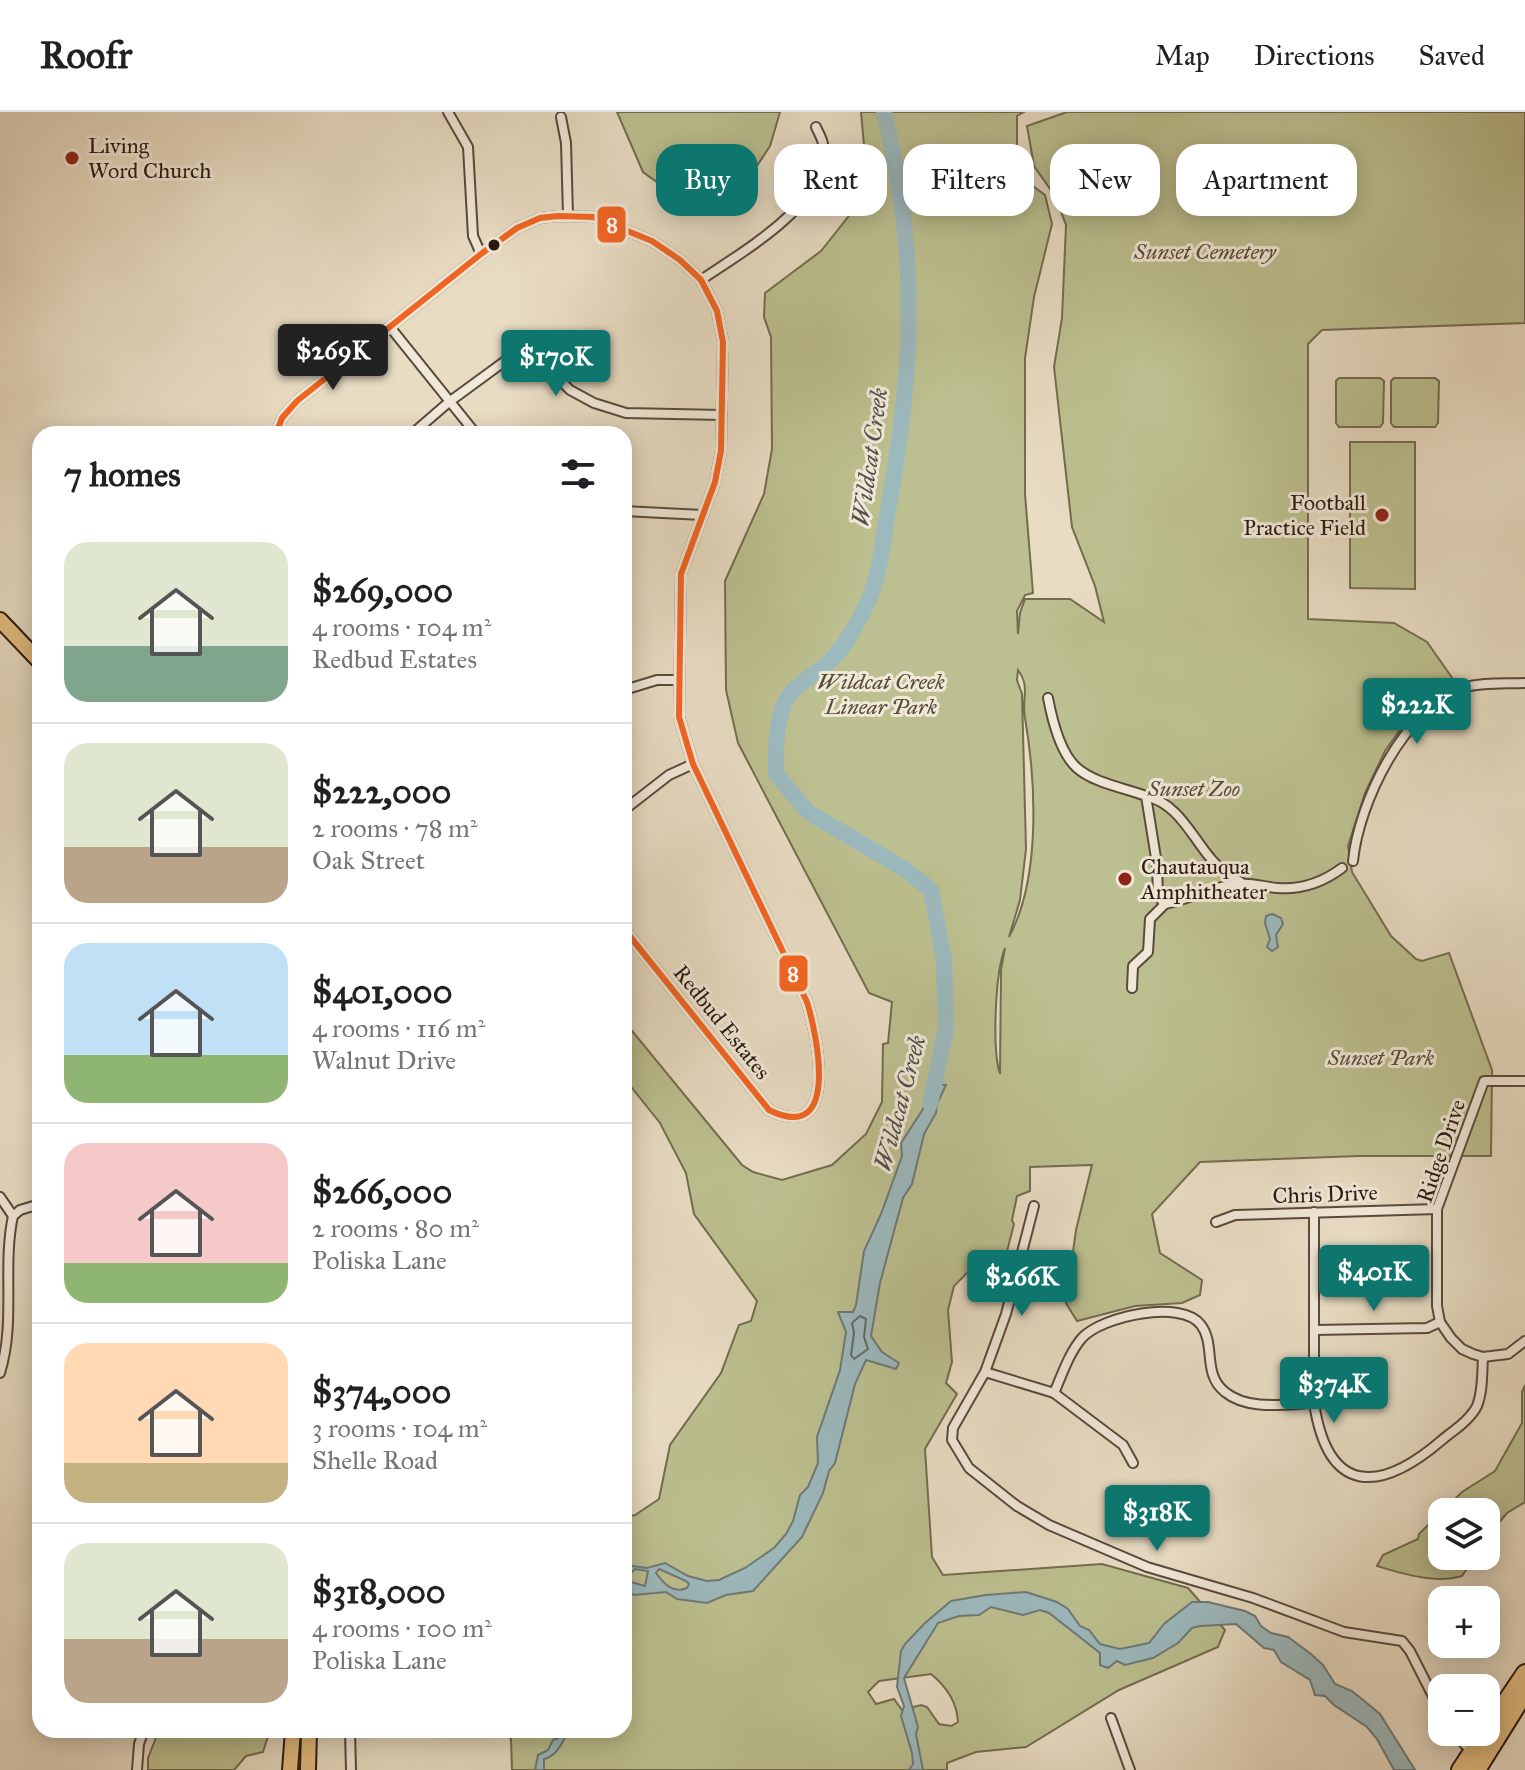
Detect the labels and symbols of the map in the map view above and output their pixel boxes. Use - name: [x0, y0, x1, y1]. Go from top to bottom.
- place label: Living Word Church: [88, 132, 212, 184]
- marker: Living Word Church: [63, 149, 81, 167]
- line badge: 8: [596, 205, 627, 244]
- text: 8: [606, 211, 618, 238]
- unlabelled marker: [486, 237, 502, 253]
- park label: Sunset Cemetery: [1133, 238, 1277, 265]
- pin: $269K: [277, 324, 389, 392]
- pin: $170K: [500, 330, 612, 398]
- water label: Wildcat Creek: [845, 386, 895, 528]
- place label: Football Practice Field: [1243, 489, 1366, 541]
- marker: Football Practice Field: [1373, 506, 1391, 524]
- park label: Wildcat Creek Linear Park: [817, 668, 945, 720]
- pin: $222K: [1361, 678, 1473, 746]
- park label: Sunset Zoo: [1147, 775, 1240, 802]
- place label: Chautauqua Amphitheater: [1140, 853, 1268, 905]
- marker: Chautauqua Amphitheater: [1116, 870, 1134, 888]
- line badge: 8: [778, 954, 809, 993]
- street label: Redbud Estates: [668, 959, 776, 1085]
- text: 8: [787, 960, 799, 987]
- water label: Wildcat Creek: [868, 1032, 933, 1174]
- park label: Sunset Park: [1327, 1044, 1435, 1071]
- street label: Ridge Drive: [1411, 1096, 1471, 1206]
- street label: Chris Drive: [1272, 1179, 1378, 1209]
- pin: $401K: [1318, 1245, 1430, 1313]
- pin: $266K: [966, 1250, 1078, 1318]
- pin: $374K: [1278, 1357, 1390, 1425]
- pin: $318K: [1101, 1485, 1213, 1553]

